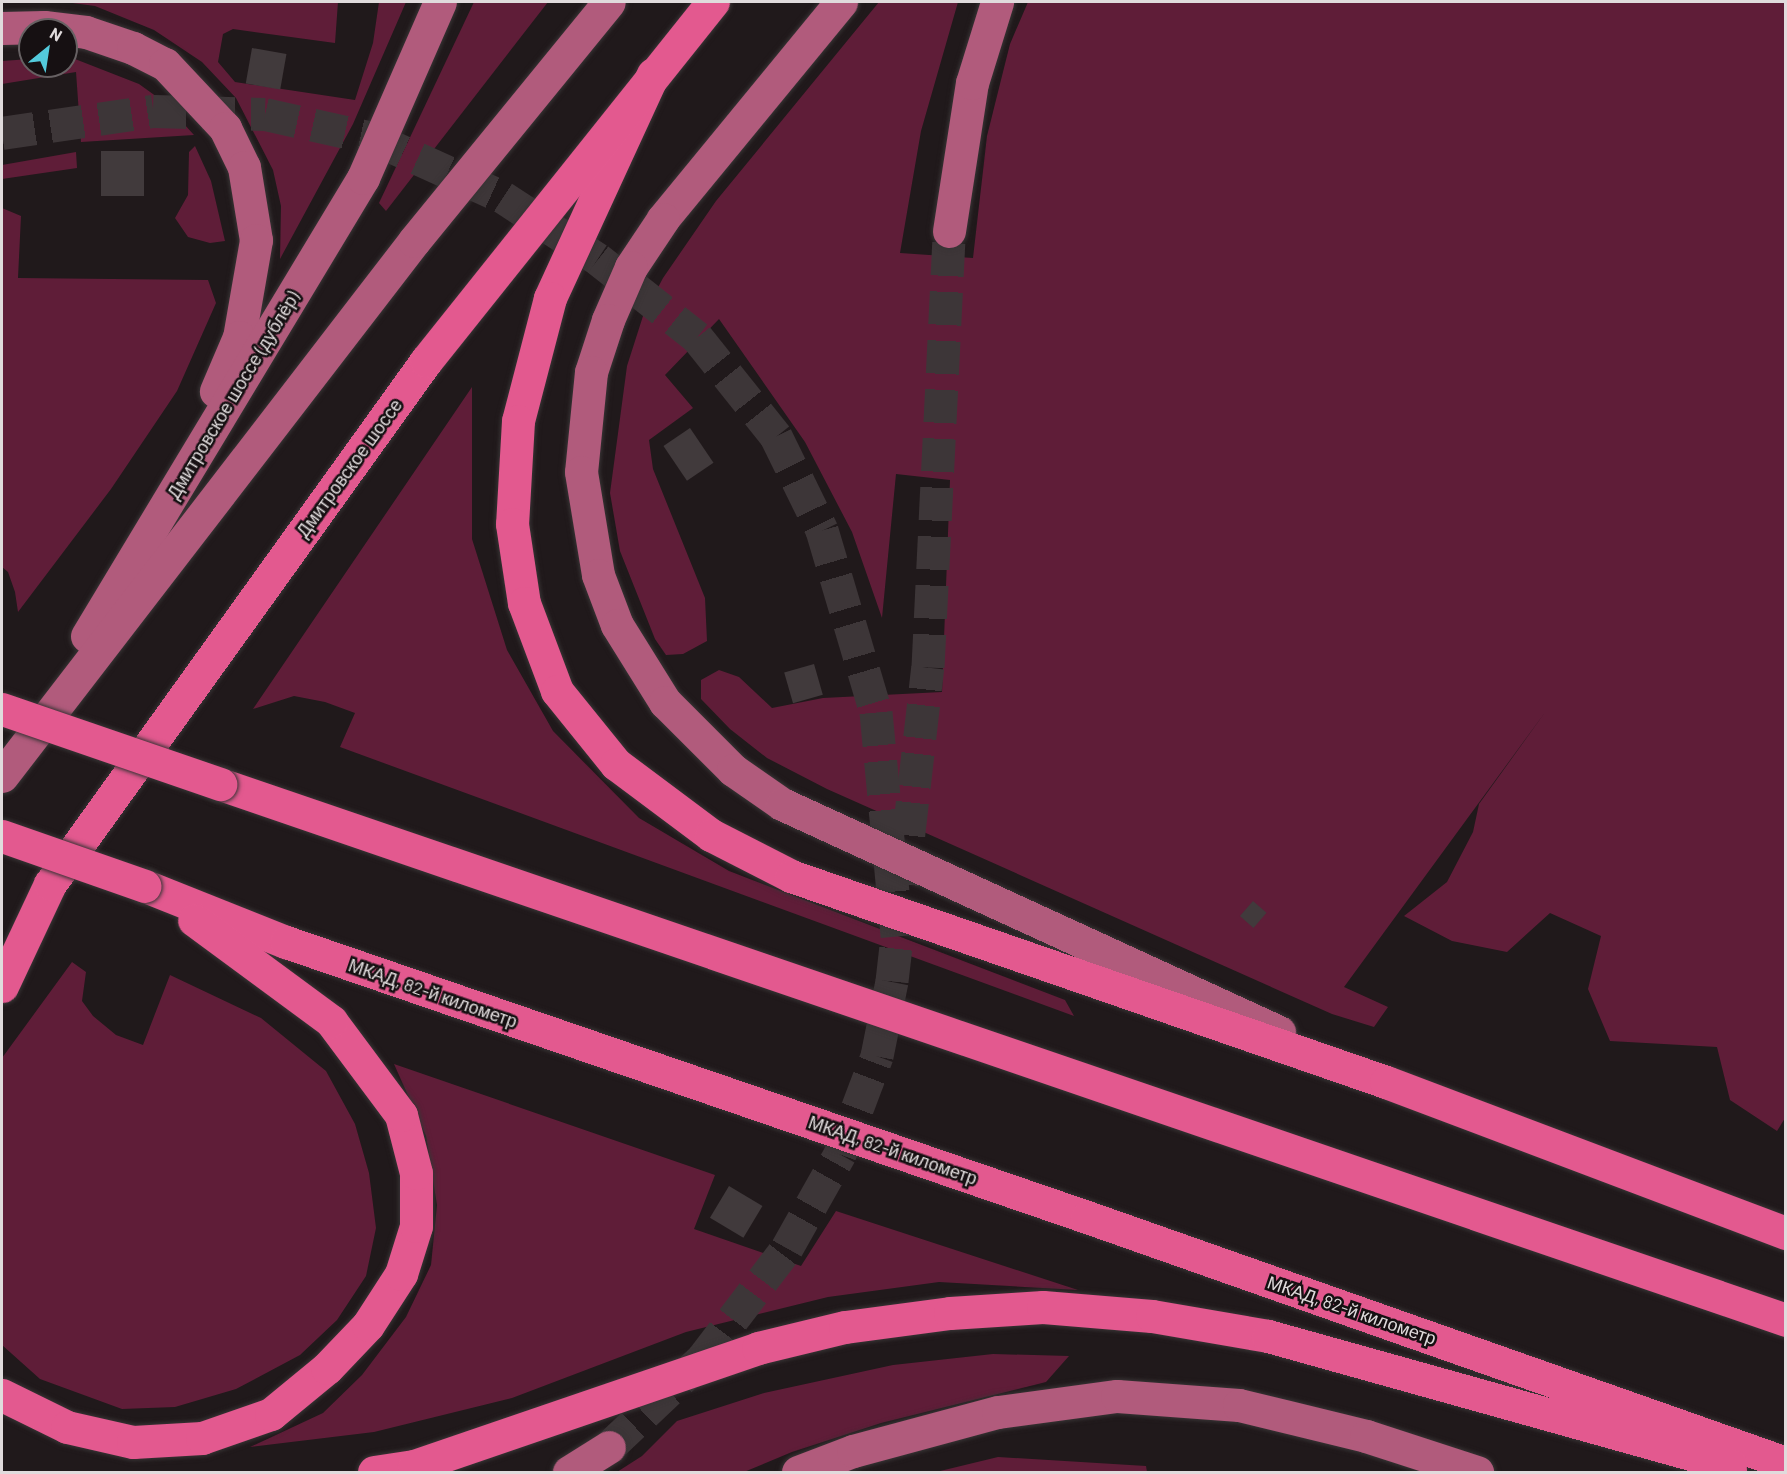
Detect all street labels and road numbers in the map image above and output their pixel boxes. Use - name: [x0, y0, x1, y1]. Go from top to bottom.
- street label: Дмитровское шоссе (дублёр): [162, 287, 304, 503]
- street label: Дмитровское шоссе: [292, 395, 406, 541]
- street label: МКАД, 82-й километр: [346, 954, 520, 1032]
- street label: МКАД, 82-й километр: [806, 1111, 980, 1189]
- street label: МКАД, 82-й километр: [1265, 1271, 1439, 1349]

